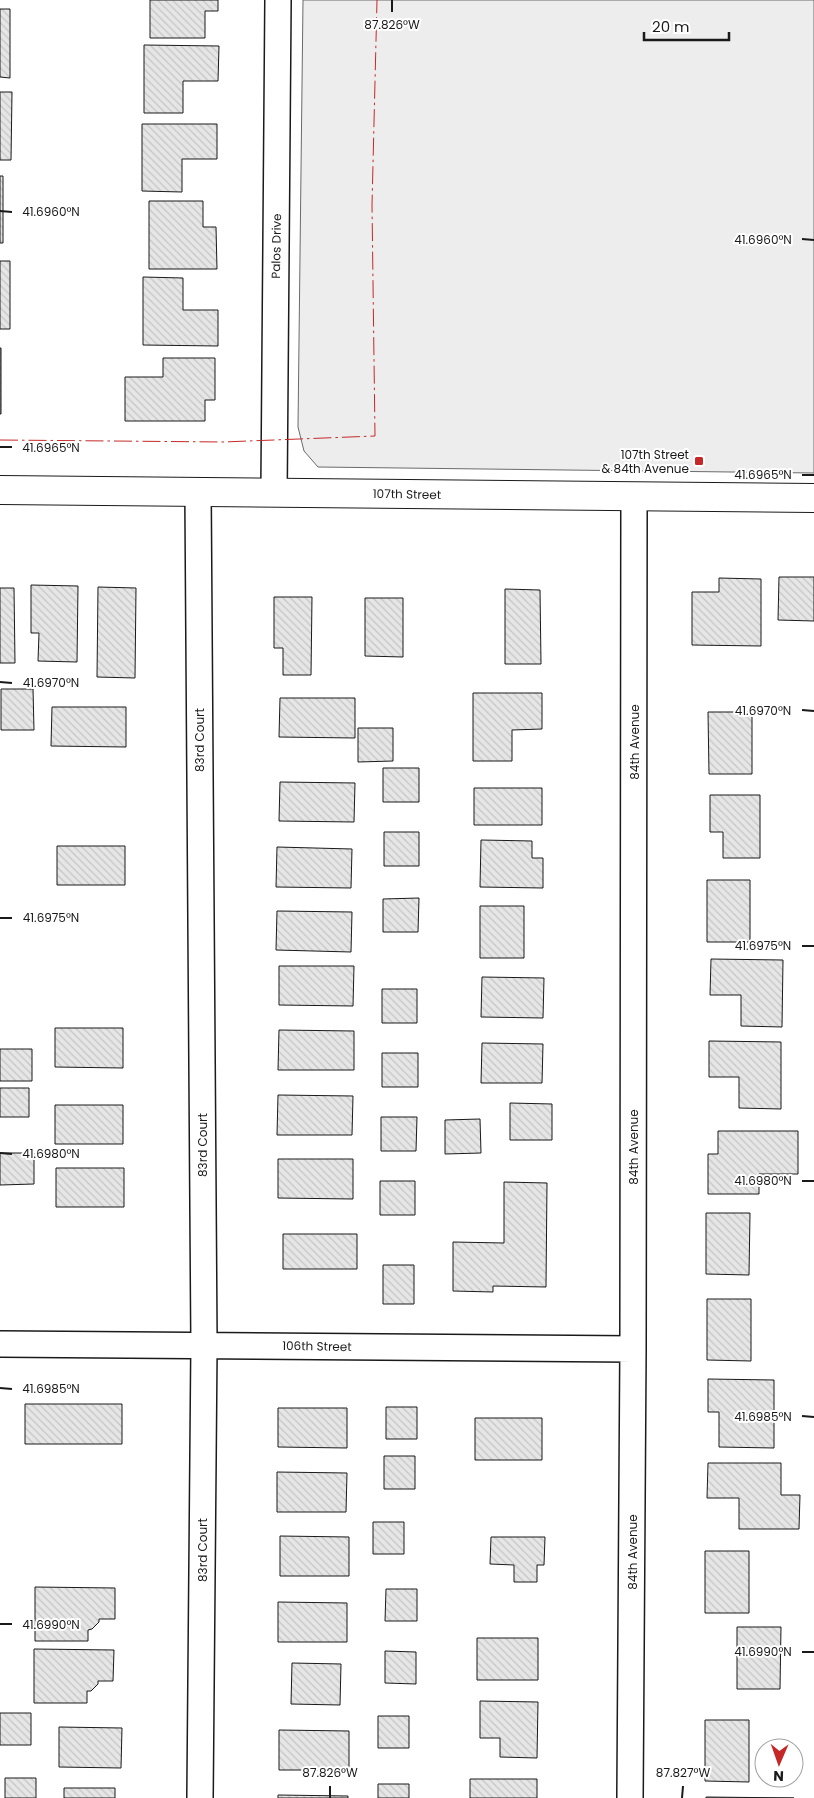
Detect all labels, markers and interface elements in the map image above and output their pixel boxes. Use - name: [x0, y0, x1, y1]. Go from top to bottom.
- scale bar: [644, 10, 729, 42]
- text: 87.826°W: [364, 16, 420, 33]
- text: 20 m: [652, 16, 690, 37]
- text: 41.6960°N: [22, 203, 80, 220]
- street label: Palos Drive: [267, 213, 285, 279]
- text: 41.6960°N: [734, 231, 792, 248]
- text: 41.6965°N: [22, 439, 80, 456]
- place label: 107th Street & 84th Avenue: [601, 446, 689, 477]
- marker: 107th Street & 84th Avenue: [693, 455, 705, 467]
- text: 41.6965°N: [734, 466, 792, 483]
- street label: 107th Street: [373, 485, 441, 503]
- text: 41.6970°N: [23, 674, 79, 691]
- text: 41.6970°N: [735, 702, 791, 719]
- street label: 84th Avenue: [626, 704, 643, 780]
- street label: 83rd Court: [191, 708, 208, 772]
- text: 41.6975°N: [23, 909, 79, 926]
- text: 41.6975°N: [735, 937, 791, 954]
- street label: 84th Avenue: [625, 1109, 642, 1185]
- street label: 83rd Court: [194, 1113, 211, 1177]
- text: 41.6980°N: [22, 1145, 80, 1162]
- text: 41.6980°N: [734, 1172, 792, 1189]
- street label: 106th Street: [282, 1337, 352, 1355]
- text: 41.6985°N: [22, 1380, 80, 1397]
- text: 41.6985°N: [734, 1408, 792, 1425]
- street label: 84th Avenue: [624, 1514, 641, 1590]
- street label: 83rd Court: [194, 1518, 211, 1582]
- text: 41.6990°N: [22, 1616, 80, 1633]
- text: 41.6990°N: [734, 1643, 792, 1660]
- north arrow: [754, 1738, 804, 1788]
- text: 87.826°W: [302, 1764, 358, 1781]
- text: 87.827°W: [656, 1764, 710, 1781]
- text: N: [773, 1766, 784, 1786]

